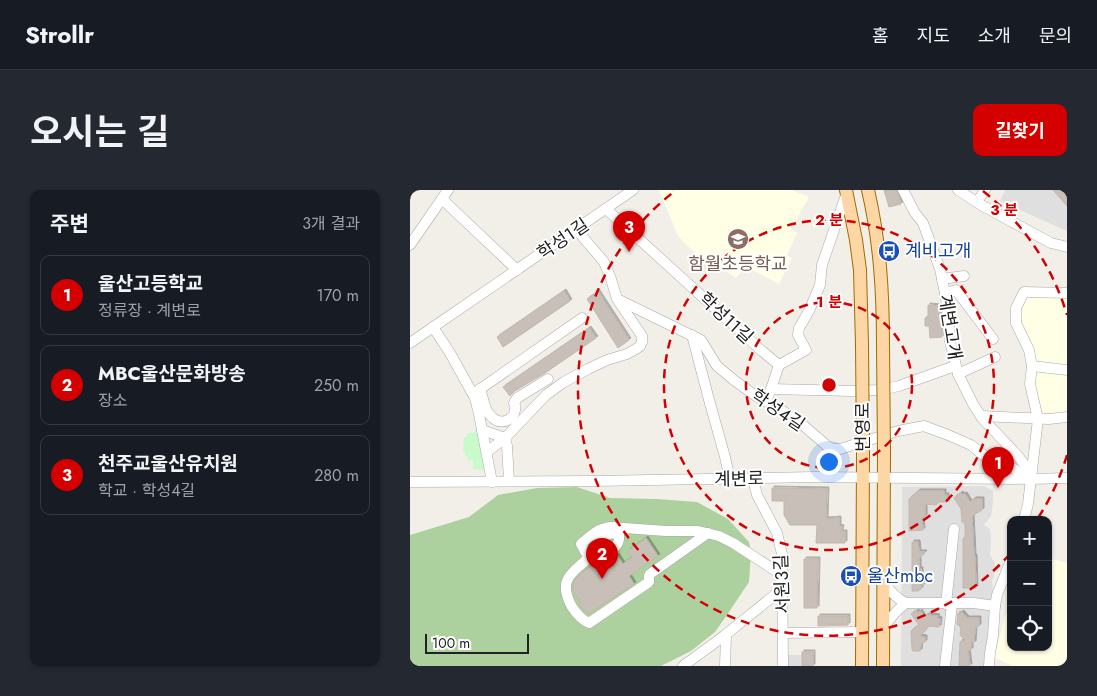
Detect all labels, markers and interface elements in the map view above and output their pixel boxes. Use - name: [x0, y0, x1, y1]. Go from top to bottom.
- text: Strollr: [25, 17, 94, 52]
- text: 홈: [872, 23, 889, 49]
- text: 지도: [917, 23, 950, 49]
- text: 소개: [978, 23, 1011, 49]
- text: 문의: [1039, 23, 1072, 49]
- button: 길찾기: [973, 104, 1067, 156]
- text: 오시는 길: [30, 107, 169, 157]
- text: 3 분: [990, 199, 1018, 221]
- text: 주변: [50, 209, 89, 239]
- text: 2 분: [815, 209, 843, 231]
- pin: 3: [613, 211, 645, 252]
- text: 3개 결과: [302, 212, 360, 235]
- street label: 학성1길: [532, 212, 594, 266]
- school or university icon: 함월초등학교: [726, 227, 750, 251]
- place label: 계비고개: [905, 238, 971, 264]
- bus stop icon: 계비고개: [877, 239, 901, 263]
- place label: 함월초등학교: [688, 251, 788, 277]
- text: 울산고등학교: [98, 270, 203, 297]
- text: 1: [63, 284, 71, 307]
- text: 170 m: [317, 284, 359, 307]
- street label: 학성11길: [693, 286, 759, 350]
- text: 1 분: [816, 291, 842, 313]
- street label: 계변고개: [932, 292, 968, 362]
- text: 정류장 · 계변로: [98, 299, 201, 322]
- text: MBC울산문화방송: [98, 360, 246, 387]
- text: 2: [62, 374, 72, 397]
- text: 250 m: [314, 374, 359, 397]
- centre of rings: [820, 376, 838, 394]
- street label: 학성4길: [746, 382, 810, 438]
- text: 장소: [98, 389, 127, 412]
- street label: 번영로: [850, 402, 876, 452]
- pin: 1: [982, 447, 1014, 488]
- your location: [816, 449, 842, 475]
- text: 천주교울산유치원: [98, 450, 238, 477]
- text: 3: [62, 464, 72, 487]
- text: 280 m: [314, 464, 359, 487]
- street label: 계변로: [714, 466, 764, 492]
- text: 학교 · 학성4길: [98, 479, 195, 502]
- map controls: [1007, 516, 1052, 651]
- button: +: [1007, 516, 1052, 561]
- pin: 2: [586, 538, 618, 579]
- street label: 서원3길: [768, 554, 796, 614]
- button: −: [1007, 561, 1052, 606]
- place label: 울산mbc: [867, 563, 933, 589]
- bus stop icon: 울산mbc: [839, 564, 863, 588]
- button: locate: [1007, 606, 1052, 651]
- scale bar: [425, 631, 529, 654]
- text: 100 m: [432, 633, 470, 653]

